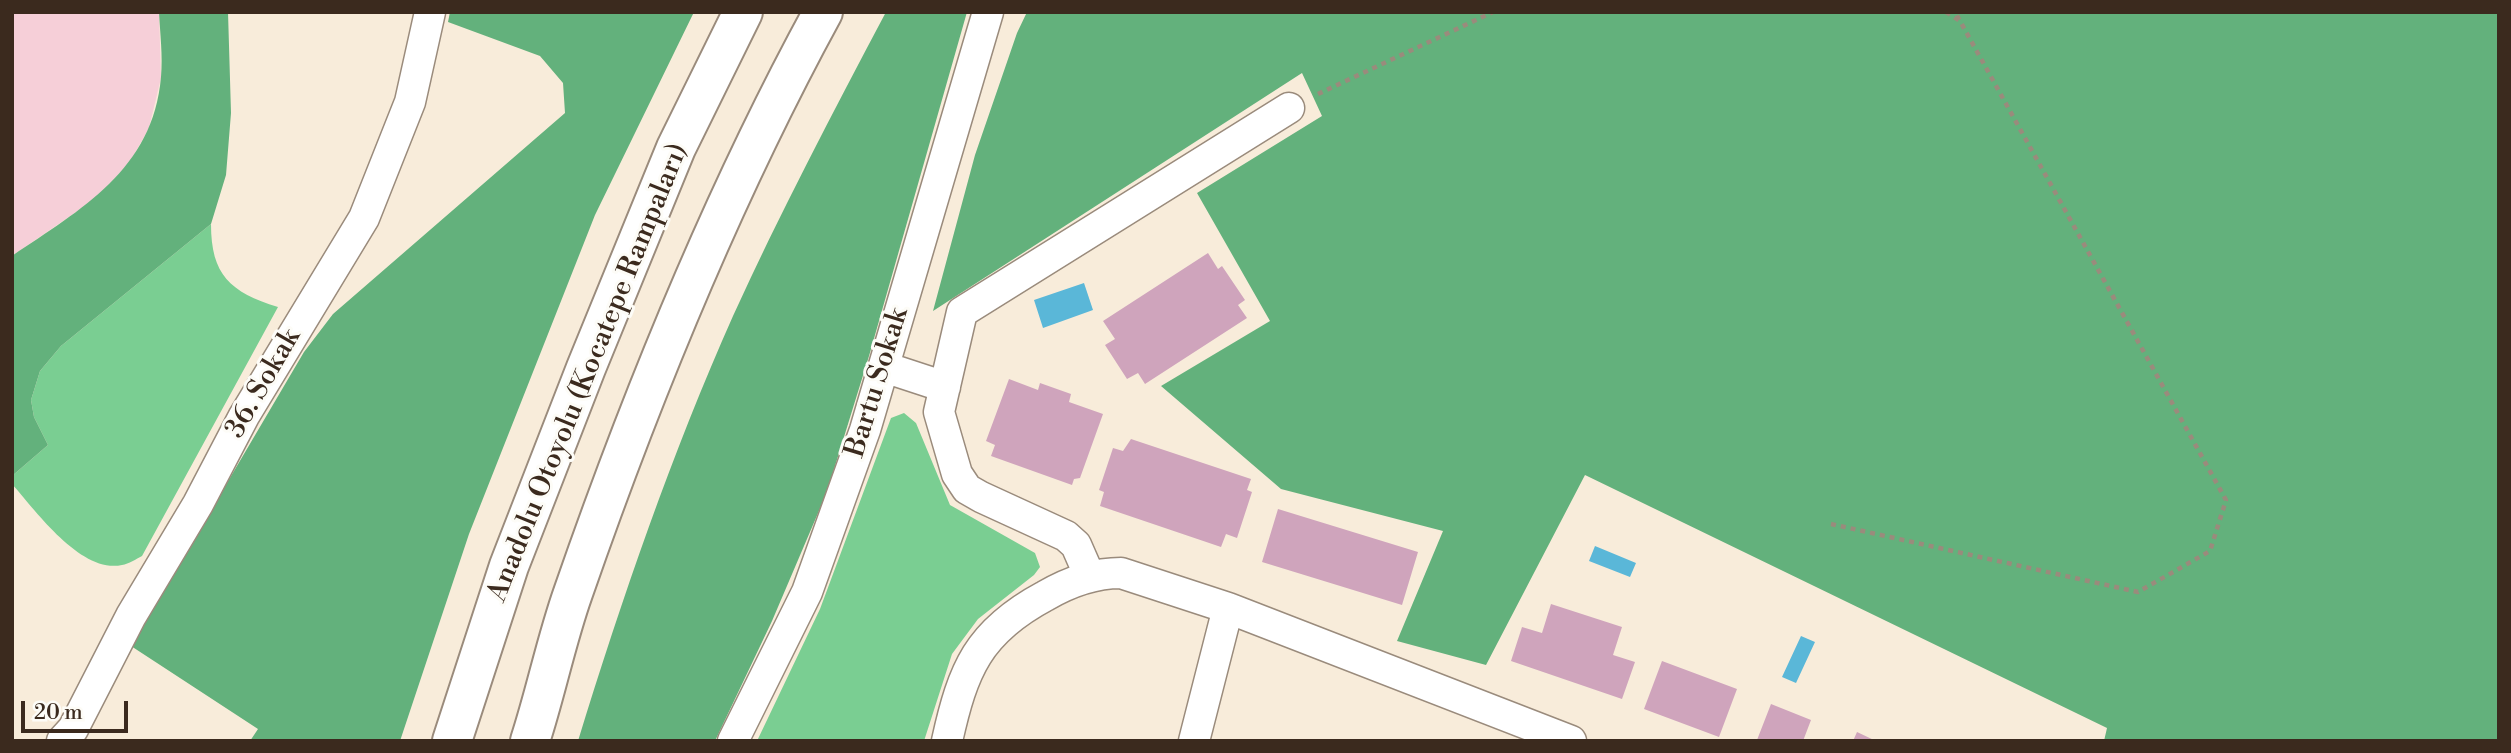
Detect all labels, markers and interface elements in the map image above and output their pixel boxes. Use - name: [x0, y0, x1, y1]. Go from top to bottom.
- street label: Anadolu Otoyolu (Kocatepe Rampaları): [481, 139, 697, 607]
- street label: Bartu Sokak: [839, 304, 917, 462]
- street label: 36. Sokak: [219, 323, 309, 445]
- scale bar: [24, 686, 131, 730]
- text: 20 m: [34, 700, 83, 726]

